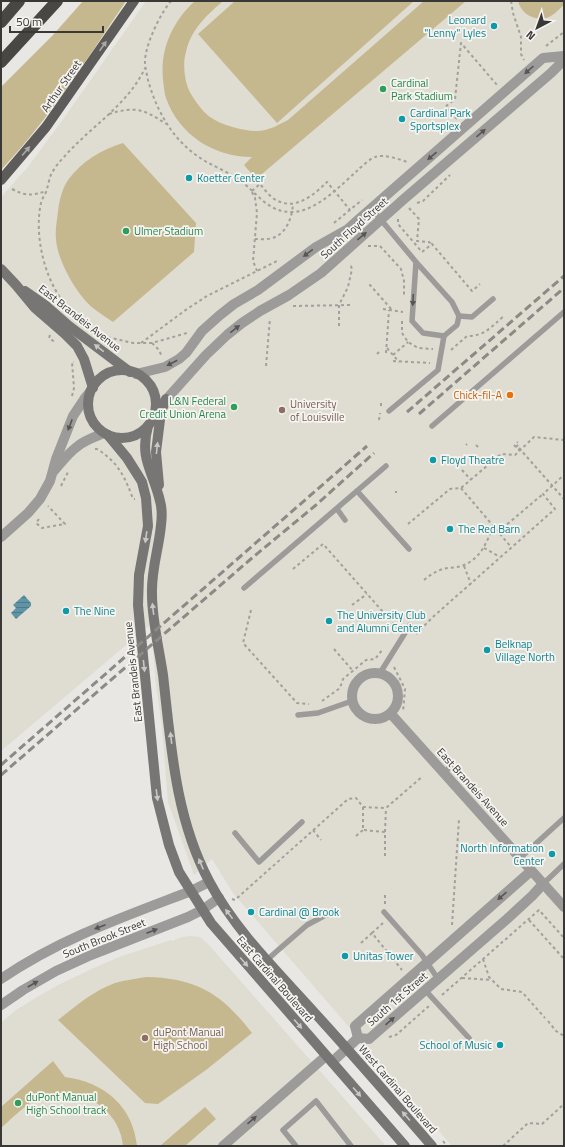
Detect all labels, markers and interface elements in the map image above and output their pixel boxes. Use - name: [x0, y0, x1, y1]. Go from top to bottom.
- scale bar: [10, 8, 103, 34]
- north arrow: [517, 8, 557, 48]
- text: 50 m: [16, 12, 42, 31]
- place label: Leonard "Lenny" Lyles: [424, 12, 486, 41]
- marker: Leonard "Lenny" Lyles: [489, 21, 499, 31]
- text: N: [522, 27, 539, 44]
- one-way arrow: [99, 41, 107, 51]
- street label: Arthur Street: [37, 56, 85, 115]
- one-way arrow: [524, 65, 535, 74]
- place label: Cardinal Park Stadium: [391, 75, 453, 104]
- marker: Cardinal Park Stadium: [378, 84, 388, 94]
- place label: Cardinal Park Sportsplex: [410, 105, 472, 134]
- marker: Cardinal Park Sportsplex: [397, 114, 407, 124]
- one-way arrow: [476, 128, 486, 137]
- one-way arrow: [22, 145, 31, 156]
- one-way arrow: [427, 151, 437, 160]
- place label: Koetter Center: [197, 170, 265, 186]
- marker: Koetter Center: [184, 173, 194, 183]
- street label: South Floyd Street: [317, 193, 391, 263]
- place label: Ulmer Stadium: [134, 223, 203, 239]
- marker: Ulmer Stadium: [121, 226, 131, 236]
- one-way arrow: [357, 232, 368, 241]
- one-way arrow: [303, 249, 313, 257]
- street label: East Brandeis Avenue: [35, 281, 125, 356]
- one-way arrow: [410, 294, 417, 306]
- one-way arrow: [229, 324, 240, 333]
- one-way arrow: [94, 344, 104, 352]
- one-way arrow: [166, 360, 178, 366]
- place label: Chick-fil-A: [453, 387, 502, 403]
- marker: Chick-fil-A: [505, 390, 515, 400]
- place label: L&N Federal Credit Union Arena: [140, 393, 226, 422]
- place label: University of Louisville: [290, 396, 345, 425]
- marker: L&N Federal Credit Union Arena: [229, 402, 239, 412]
- marker: University of Louisville: [277, 405, 287, 415]
- one-way arrow: [67, 419, 73, 431]
- one-way arrow: [153, 442, 160, 454]
- place label: Floyd Theatre: [441, 452, 505, 468]
- marker: Floyd Theatre: [428, 455, 438, 465]
- place label: The Red Barn: [458, 521, 520, 537]
- marker: The Red Barn: [445, 524, 455, 534]
- one-way arrow: [143, 531, 149, 543]
- place label: The Nine: [74, 603, 115, 619]
- one-way arrow: [150, 603, 156, 615]
- marker: The Nine: [61, 606, 71, 616]
- place label: The University Club and Alumni Center: [337, 607, 426, 636]
- marker: The University Club and Alumni Center: [324, 616, 334, 626]
- street label: East Brandeis Avenue: [120, 621, 146, 723]
- place label: Belknap Village North: [495, 636, 555, 665]
- marker: Belknap Village North: [482, 645, 492, 655]
- one-way arrow: [141, 660, 148, 672]
- one-way arrow: [167, 732, 174, 744]
- street label: East Brandeis Avenue: [433, 744, 513, 830]
- one-way arrow: [154, 789, 160, 802]
- place label: North Information Center: [460, 840, 544, 869]
- marker: North Information Center: [547, 849, 557, 859]
- one-way arrow: [197, 857, 203, 869]
- one-way arrow: [497, 892, 507, 901]
- place label: Cardinal @ Brook: [259, 904, 340, 920]
- marker: Cardinal @ Brook: [246, 907, 256, 917]
- one-way arrow: [225, 908, 233, 919]
- street label: South Brook Street: [60, 914, 148, 962]
- one-way arrow: [94, 924, 106, 930]
- one-way arrow: [146, 928, 157, 934]
- street label: East Cardinal Boulevard: [233, 932, 317, 1026]
- place label: Unitas Tower: [353, 948, 414, 964]
- marker: Unitas Tower: [340, 951, 350, 961]
- one-way arrow: [239, 957, 248, 966]
- street label: South 1st Street: [363, 968, 431, 1030]
- one-way arrow: [28, 980, 39, 987]
- one-way arrow: [385, 1016, 395, 1025]
- one-way arrow: [293, 1018, 302, 1029]
- place label: duPont Manual High School: [153, 1024, 224, 1053]
- marker: duPont Manual High School: [140, 1033, 150, 1043]
- place label: School of Music: [419, 1037, 492, 1053]
- marker: School of Music: [495, 1040, 505, 1050]
- street label: West Cardinal Boulevard: [355, 1041, 441, 1137]
- one-way arrow: [353, 1087, 362, 1097]
- place label: duPont Manual High School track: [26, 1089, 107, 1118]
- marker: duPont Manual High School track: [13, 1098, 23, 1108]
- one-way arrow: [402, 1111, 411, 1122]
- one-way arrow: [247, 1116, 258, 1125]

